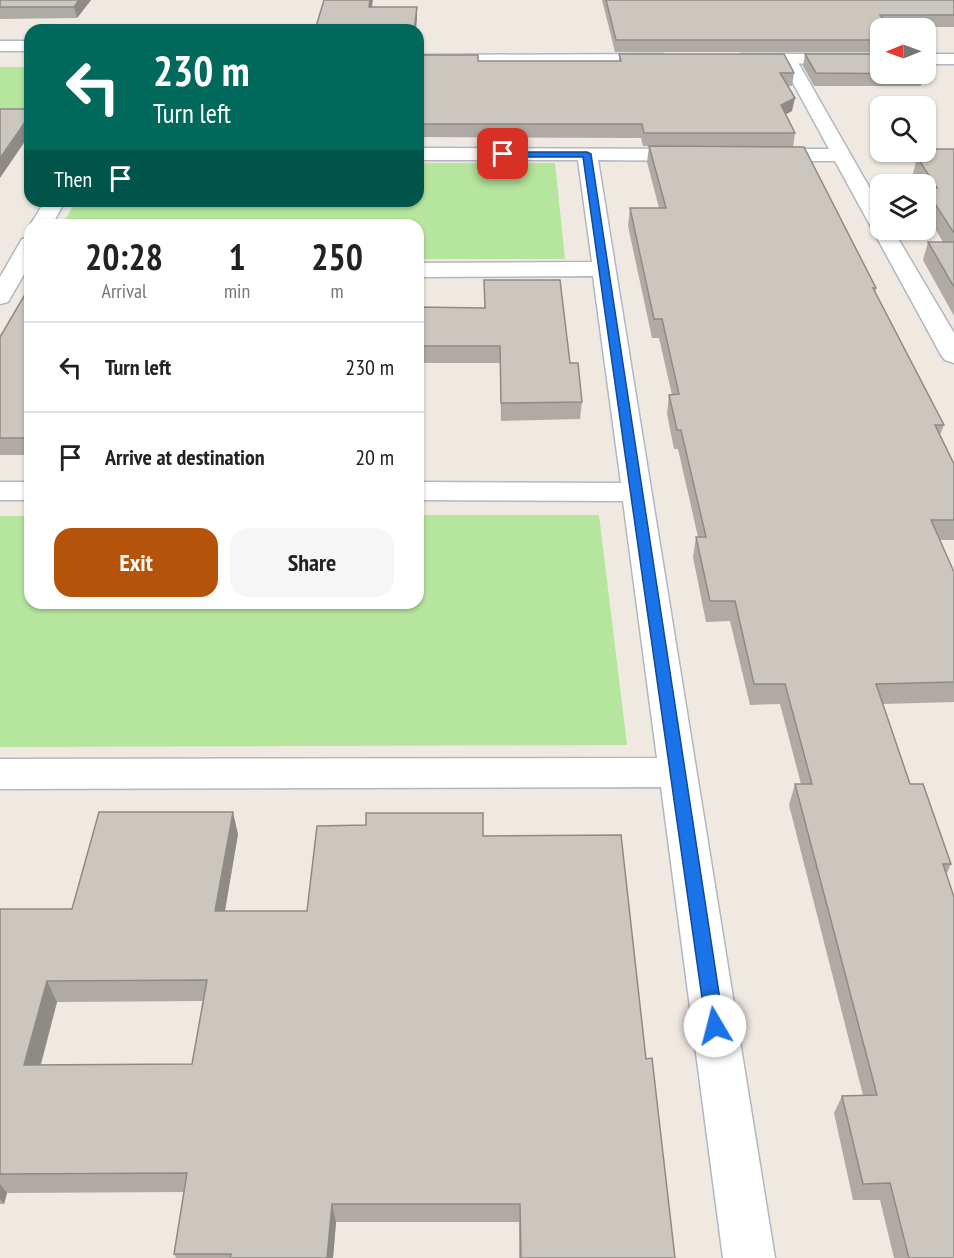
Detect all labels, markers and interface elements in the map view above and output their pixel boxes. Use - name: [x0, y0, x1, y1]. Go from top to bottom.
- north arrow: [870, 18, 936, 84]
- map controls: [870, 18, 936, 240]
- text: 230 m: [153, 43, 250, 98]
- icon: left: [54, 48, 132, 126]
- text: Turn left: [153, 96, 231, 130]
- button: search: [870, 96, 936, 162]
- pin: [477, 128, 528, 179]
- icon: arrive: [486, 137, 519, 170]
- icon: arrive: [104, 162, 137, 195]
- text: Then: [54, 165, 92, 193]
- button: layers: [870, 174, 936, 240]
- text: 20:28: [85, 233, 163, 280]
- text: 1: [228, 233, 246, 280]
- text: 250: [311, 233, 363, 280]
- text: Arrival: [101, 278, 147, 304]
- text: min: [224, 278, 250, 304]
- text: m: [331, 278, 344, 304]
- icon: left: [54, 351, 87, 384]
- text: Turn left: [105, 353, 171, 381]
- text: 230 m: [345, 353, 394, 381]
- icon: arrive: [54, 441, 87, 474]
- text: Arrive at destination: [105, 443, 265, 471]
- text: 20 m: [355, 443, 394, 471]
- button: Exit: [54, 528, 218, 597]
- button: Share: [230, 528, 394, 597]
- position arrow: [683, 994, 747, 1058]

